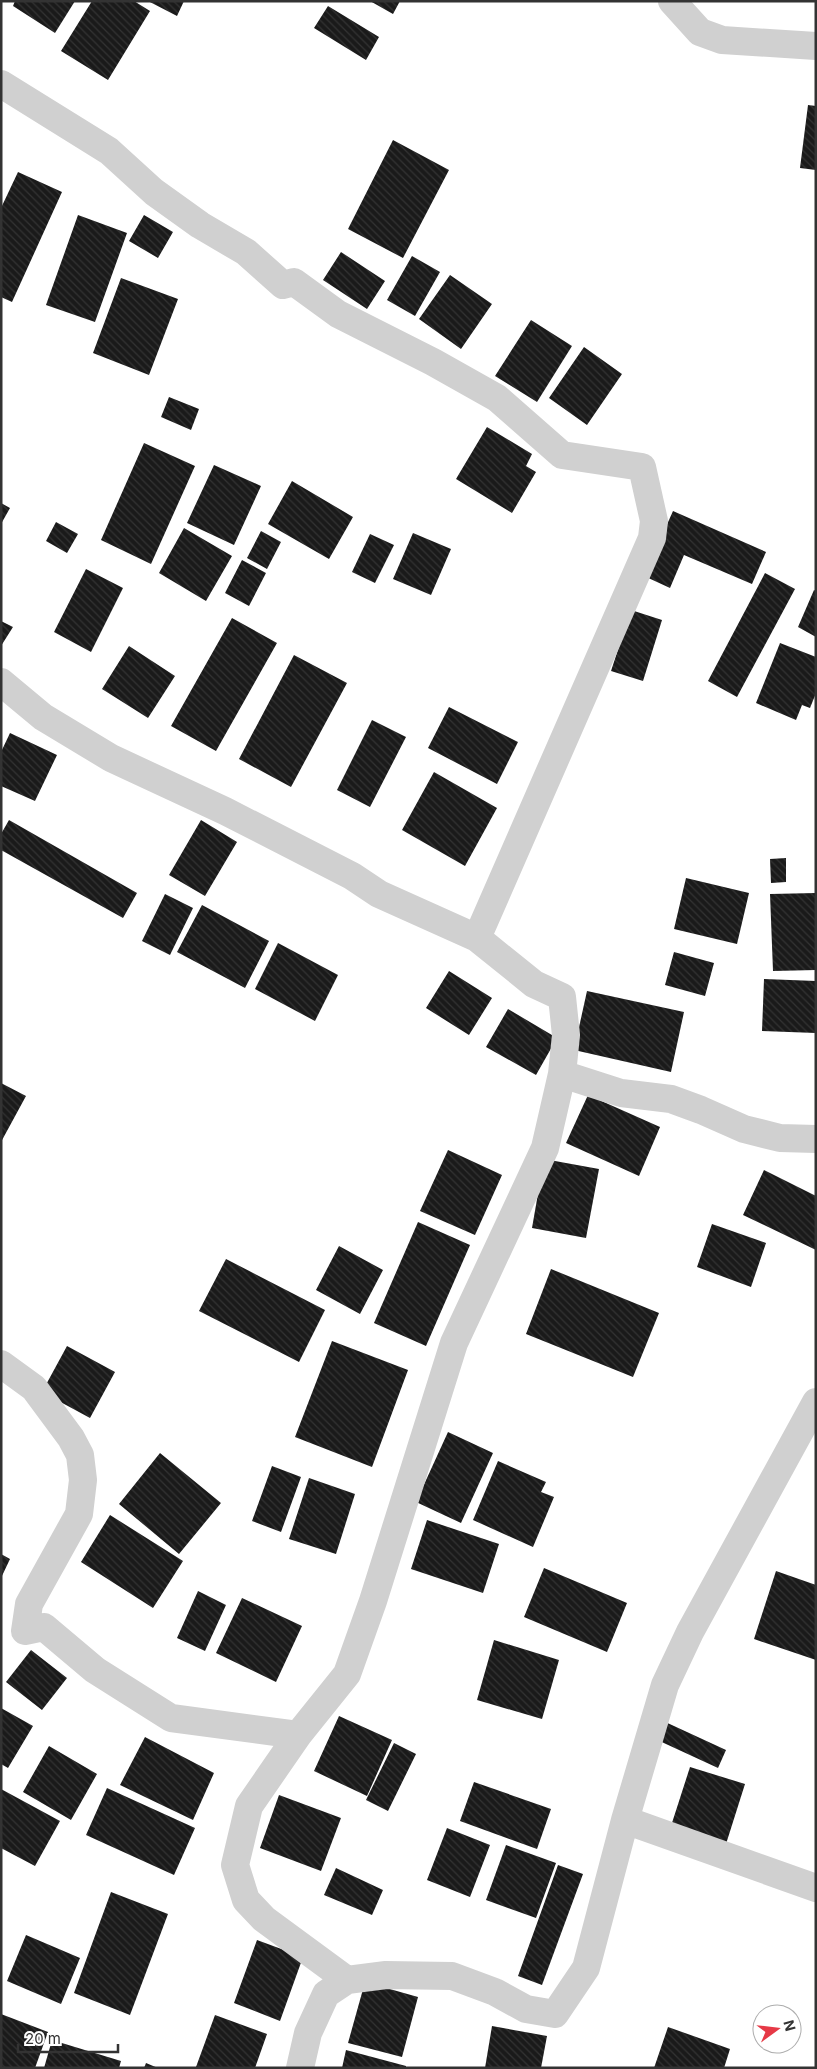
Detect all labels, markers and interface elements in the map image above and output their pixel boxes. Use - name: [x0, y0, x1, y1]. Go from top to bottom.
- north arrow: [752, 2004, 802, 2054]
- text: N: [780, 2018, 800, 2033]
- scale bar: [18, 2022, 118, 2054]
- text: 20 m: [25, 2029, 61, 2048]

